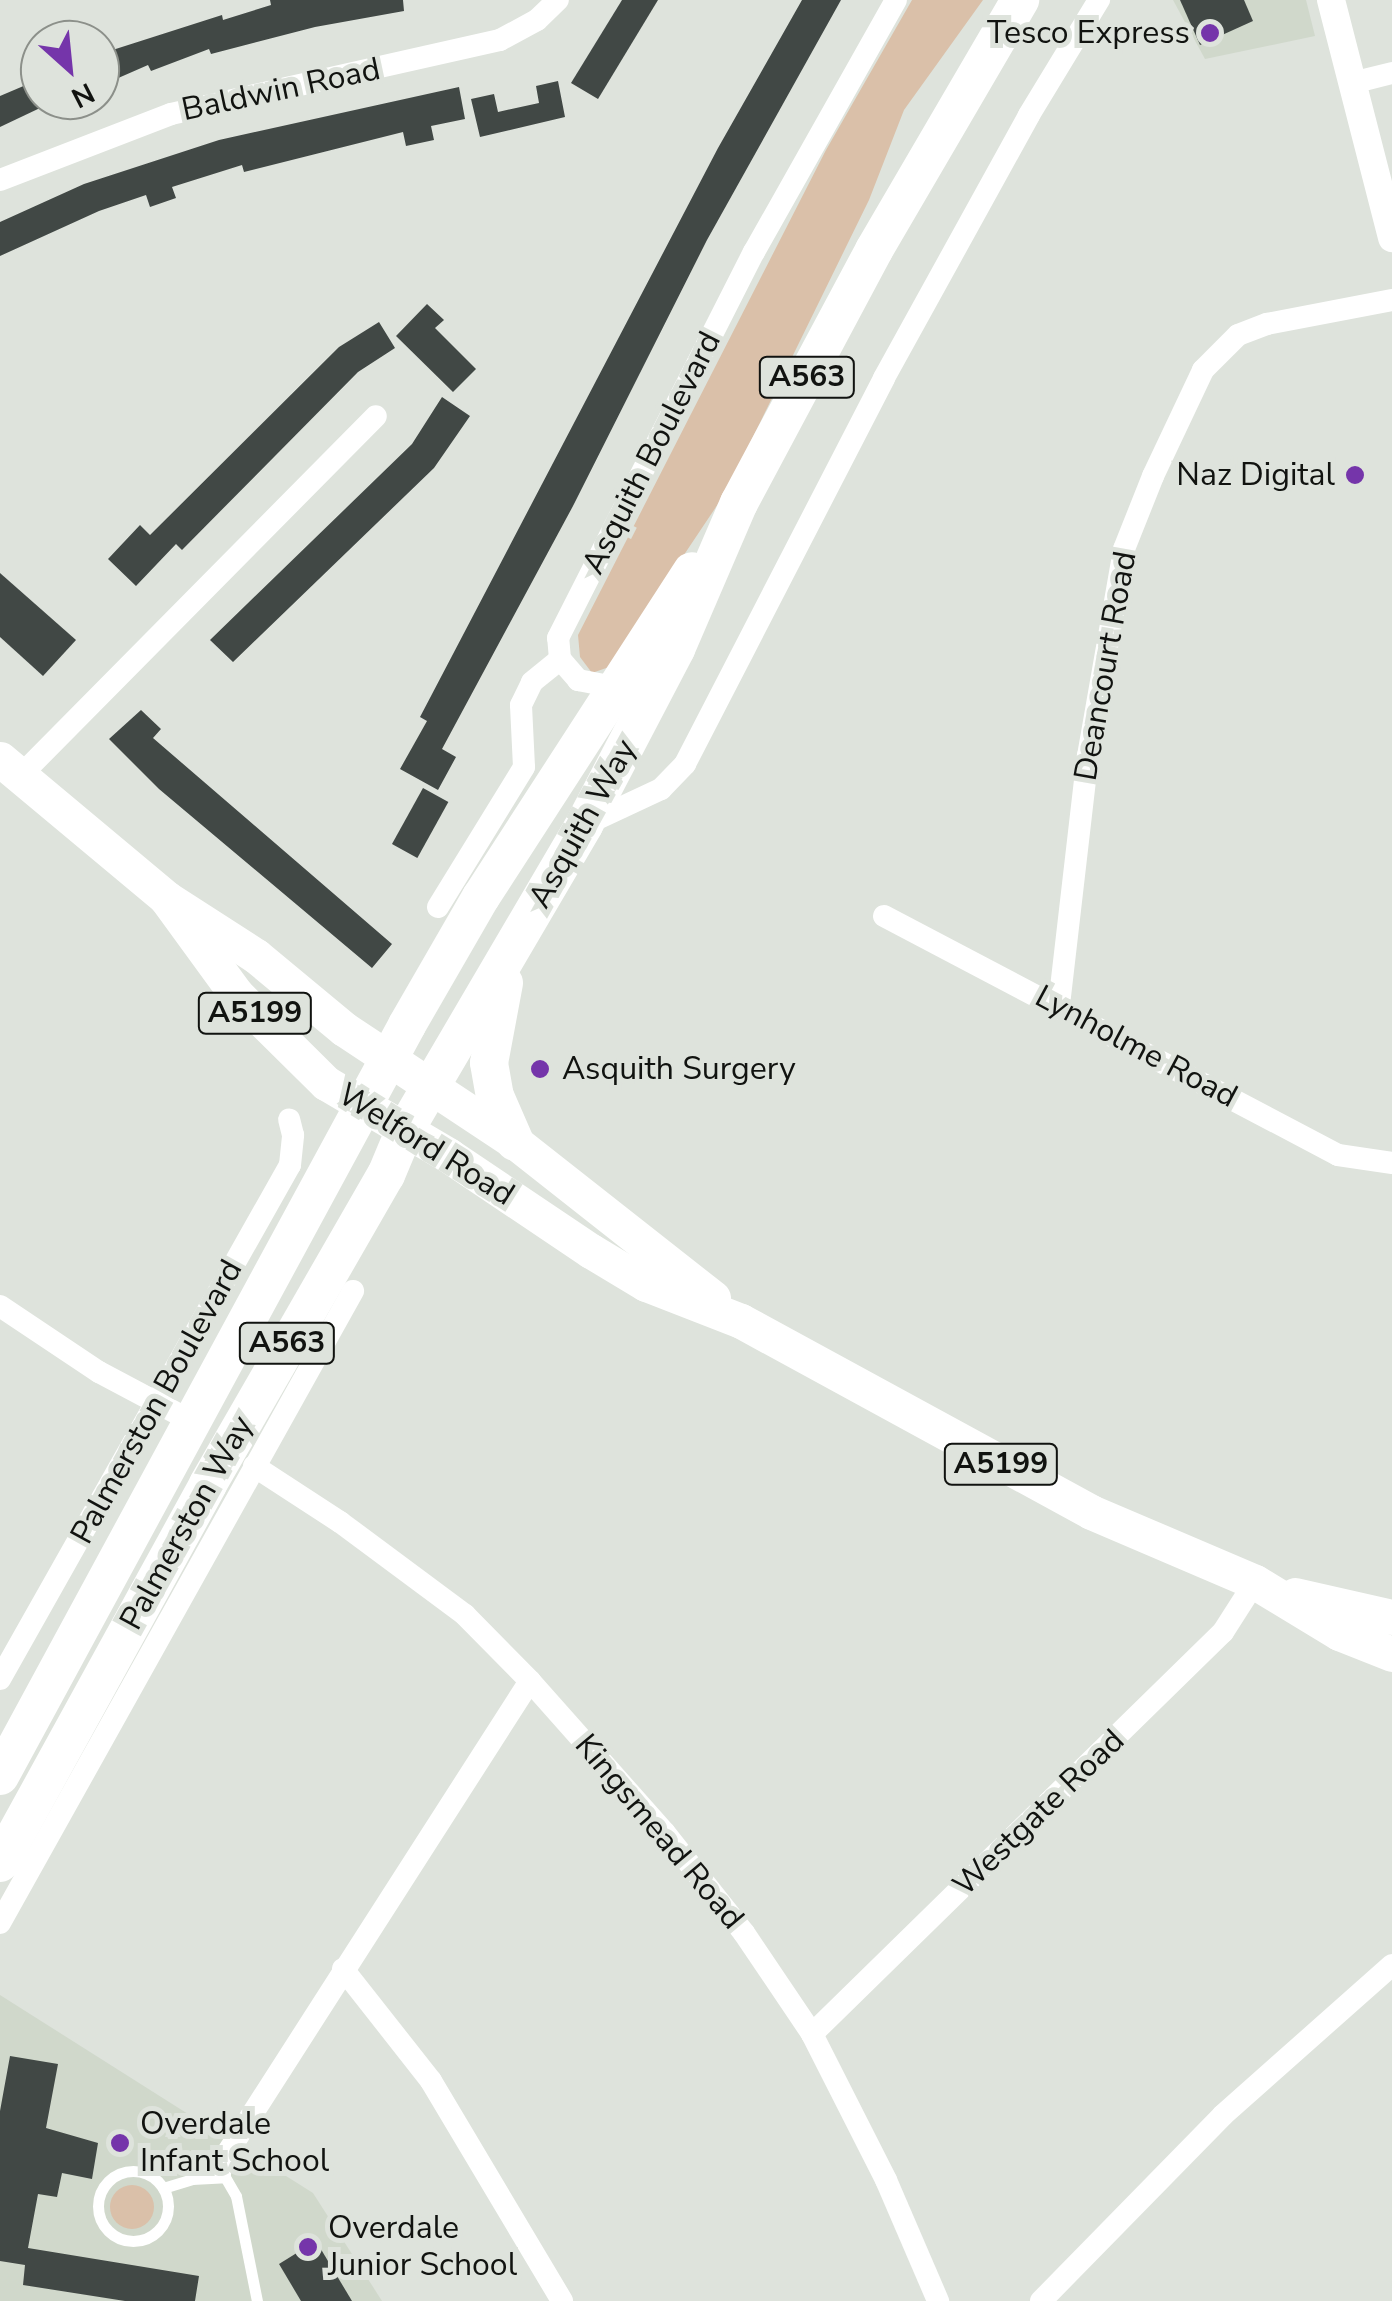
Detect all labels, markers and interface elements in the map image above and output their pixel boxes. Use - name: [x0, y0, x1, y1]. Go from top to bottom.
- place label: Tesco Express: [987, 14, 1190, 52]
- north arrow: [20, 20, 120, 120]
- marker: Tesco Express: [1199, 22, 1221, 44]
- street label: Baldwin Road: [178, 50, 384, 130]
- text: N: [65, 73, 101, 117]
- street label: Asquith Boulevard: [574, 325, 730, 581]
- road number: A563: [757, 352, 857, 402]
- place label: Naz Digital: [1176, 456, 1335, 494]
- marker: Naz Digital: [1344, 464, 1366, 486]
- street label: Deancourt Road: [1067, 548, 1145, 784]
- street label: Asquith Way: [521, 733, 645, 915]
- street label: Lynholme Road: [1028, 978, 1244, 1116]
- road number: A5199: [198, 988, 312, 1038]
- place label: Asquith Surgery: [562, 1050, 796, 1088]
- marker: Asquith Surgery: [527, 1056, 553, 1082]
- street label: Welford Road: [331, 1076, 521, 1214]
- street label: Palmerston Boulevard: [63, 1253, 251, 1551]
- road number: A563: [237, 1318, 337, 1368]
- street label: Palmerston Way: [112, 1409, 262, 1637]
- road number: A5199: [944, 1439, 1058, 1489]
- street label: Westgate Road: [945, 1722, 1133, 1904]
- street label: Kingsmead Road: [566, 1727, 752, 1937]
- place label: Overdale Infant School: [140, 2106, 329, 2181]
- marker: Overdale Infant School: [109, 2132, 131, 2154]
- place label: Overdale Junior School: [328, 2210, 517, 2285]
- marker: Overdale Junior School: [297, 2236, 319, 2258]

